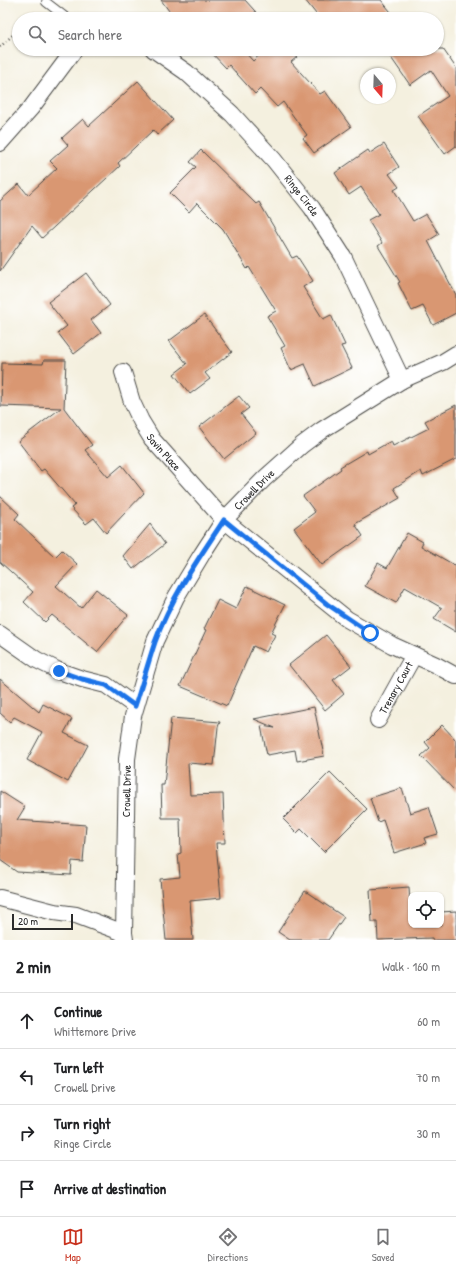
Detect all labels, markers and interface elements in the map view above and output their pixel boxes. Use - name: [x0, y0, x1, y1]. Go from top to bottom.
- search box: [12, 12, 444, 56]
- icon: search: [26, 23, 48, 45]
- text: Search here: [58, 24, 122, 45]
- north arrow: [360, 68, 396, 104]
- street label: Ringe Circle: [281, 172, 323, 219]
- street label: Savin Place: [143, 431, 184, 474]
- street label: Crowell Drive: [231, 466, 278, 513]
- route start: [361, 624, 379, 642]
- street label: Trenary Court: [376, 659, 416, 716]
- route end: [50, 662, 68, 680]
- street label: Crowell Drive: [119, 764, 134, 817]
- map controls: [408, 892, 444, 928]
- button: locate: [408, 892, 444, 928]
- scale bar: [12, 912, 73, 931]
- text: 20 m: [18, 914, 38, 928]
- text: 2 min: [16, 955, 51, 978]
- text: Walk · 160 m: [382, 957, 440, 975]
- text: Continue: [54, 1001, 102, 1022]
- icon: ahead: [16, 1010, 38, 1032]
- text: 60 m: [417, 1012, 440, 1030]
- text: Whittemore Drive: [54, 1022, 136, 1040]
- text: Turn left: [54, 1057, 104, 1078]
- icon: left: [16, 1066, 38, 1088]
- text: 70 m: [416, 1068, 440, 1086]
- text: Crowell Drive: [54, 1078, 116, 1096]
- text: Turn right: [54, 1113, 110, 1134]
- icon: right: [16, 1122, 38, 1144]
- text: 30 m: [417, 1124, 440, 1142]
- text: Ringe Circle: [54, 1134, 111, 1152]
- icon: arrive: [16, 1178, 38, 1200]
- text: Arrive at destination: [54, 1178, 166, 1199]
- tab: Map: [62, 1226, 84, 1264]
- tab: Directions: [208, 1226, 248, 1264]
- tab: Saved: [372, 1226, 394, 1264]

